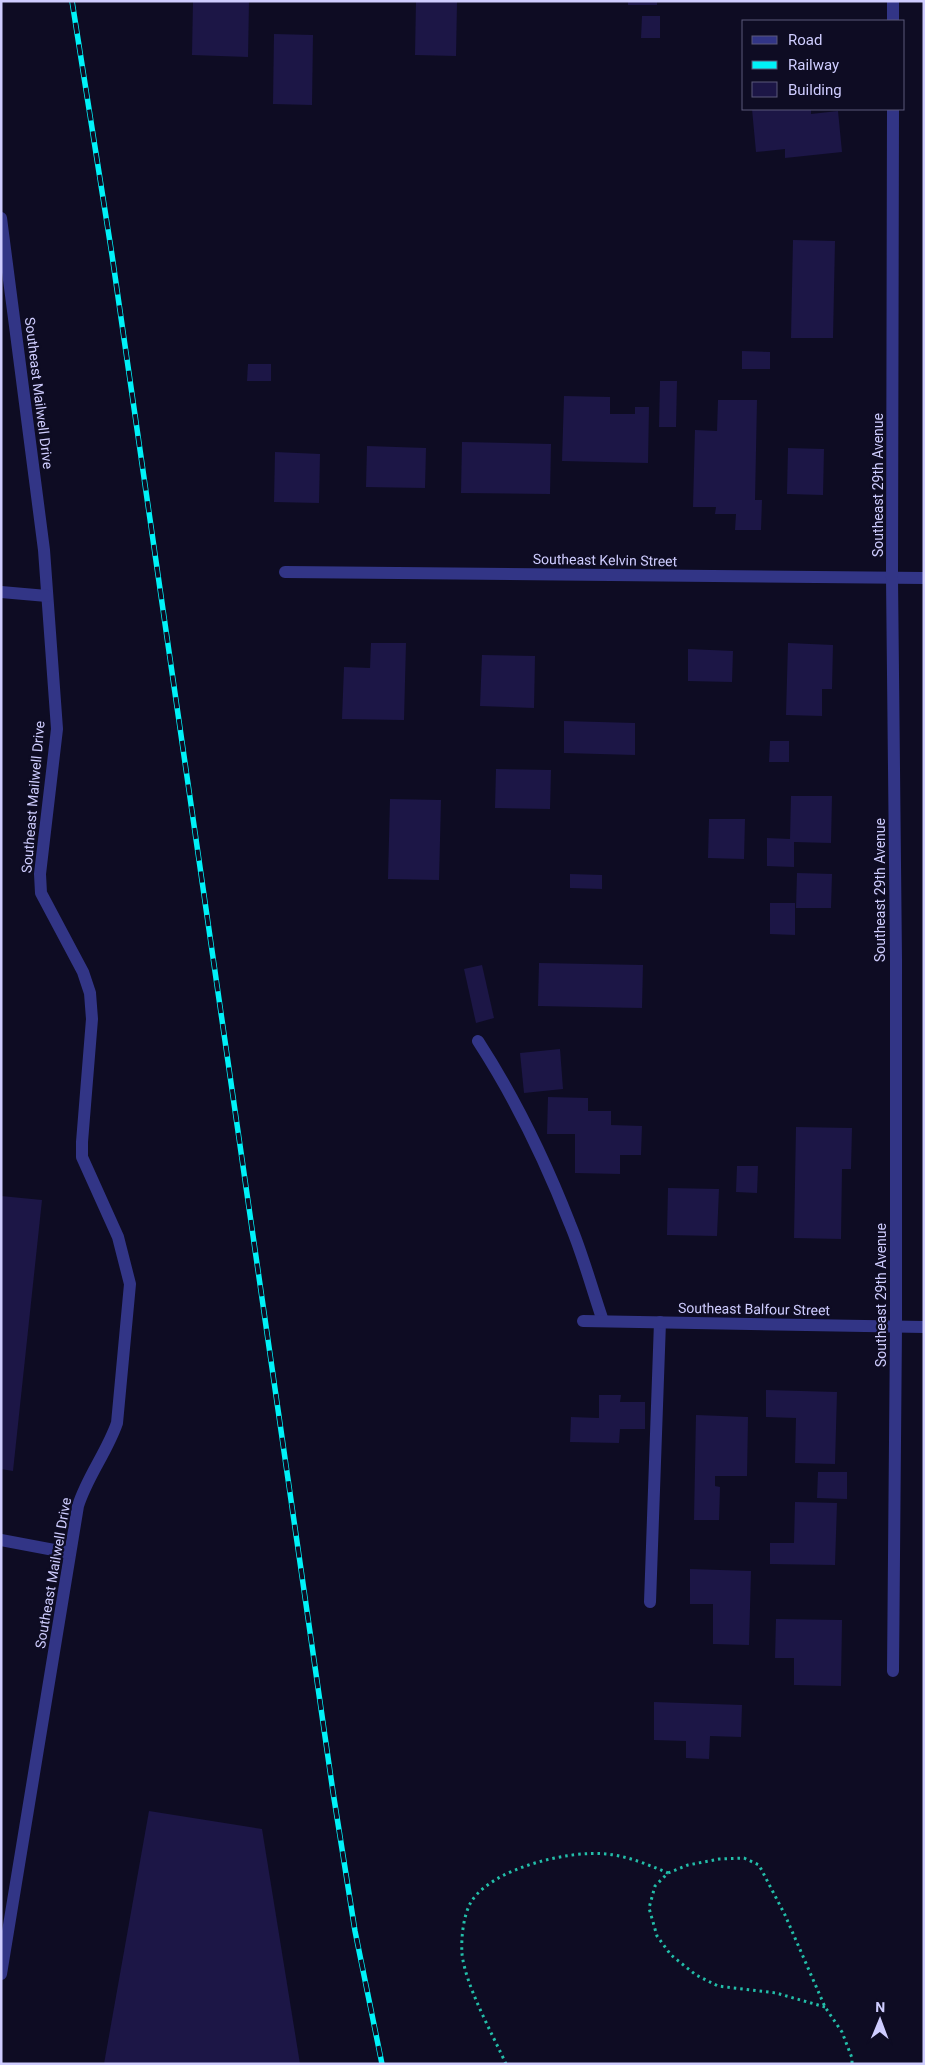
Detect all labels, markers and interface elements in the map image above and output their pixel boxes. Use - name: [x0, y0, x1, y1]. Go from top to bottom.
- legend: [742, 20, 905, 110]
- text: Road: [788, 31, 822, 49]
- text: Railway: [788, 56, 839, 74]
- text: Building: [788, 81, 842, 99]
- street label: Southeast Mailwell Drive: [22, 316, 56, 470]
- street label: Southeast 29th Avenue: [870, 413, 886, 557]
- street label: Southeast Kelvin Street: [533, 551, 678, 569]
- street label: Southeast Mailwell Drive: [18, 720, 48, 874]
- street label: Southeast 29th Avenue: [872, 818, 888, 962]
- street label: Southeast 29th Avenue: [873, 1223, 889, 1367]
- street label: Southeast Balfour Street: [678, 1300, 831, 1318]
- street label: Southeast Mailwell Drive: [32, 1496, 74, 1650]
- north arrow: [855, 1995, 905, 2045]
- text: N: [875, 1999, 885, 2015]

